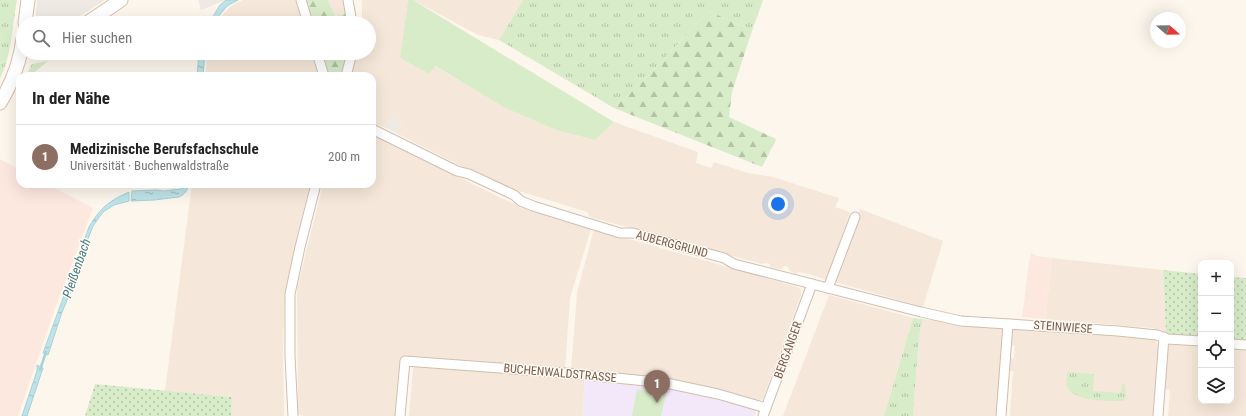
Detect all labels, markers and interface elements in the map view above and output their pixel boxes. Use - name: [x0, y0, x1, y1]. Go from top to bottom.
- north arrow: [1150, 12, 1186, 48]
- search box: [16, 16, 376, 60]
- icon: search: [30, 27, 52, 49]
- text: Hier suchen: [62, 29, 132, 47]
- text: In der Nähe: [32, 88, 110, 108]
- text: Medizinische Berufsfachschule: [70, 140, 259, 158]
- text: 1: [42, 149, 48, 164]
- text: 200 m: [328, 149, 360, 164]
- text: Universität · Buchenwaldstraße: [70, 158, 229, 173]
- your location: [768, 194, 788, 214]
- street label: AUBERGGRUND: [634, 228, 710, 260]
- water label: Pleißenbach: [59, 237, 94, 300]
- map controls: [1198, 260, 1234, 404]
- button: +: [1198, 260, 1234, 296]
- button: −: [1198, 296, 1234, 332]
- street label: STEINWIESE: [1033, 318, 1093, 336]
- street label: BERGANGER: [771, 319, 805, 380]
- button: locate: [1198, 332, 1234, 368]
- street label: BUCHENWALDSTRASSE: [503, 361, 617, 385]
- button: layers: [1198, 368, 1234, 404]
- pin: 1: [644, 370, 670, 403]

